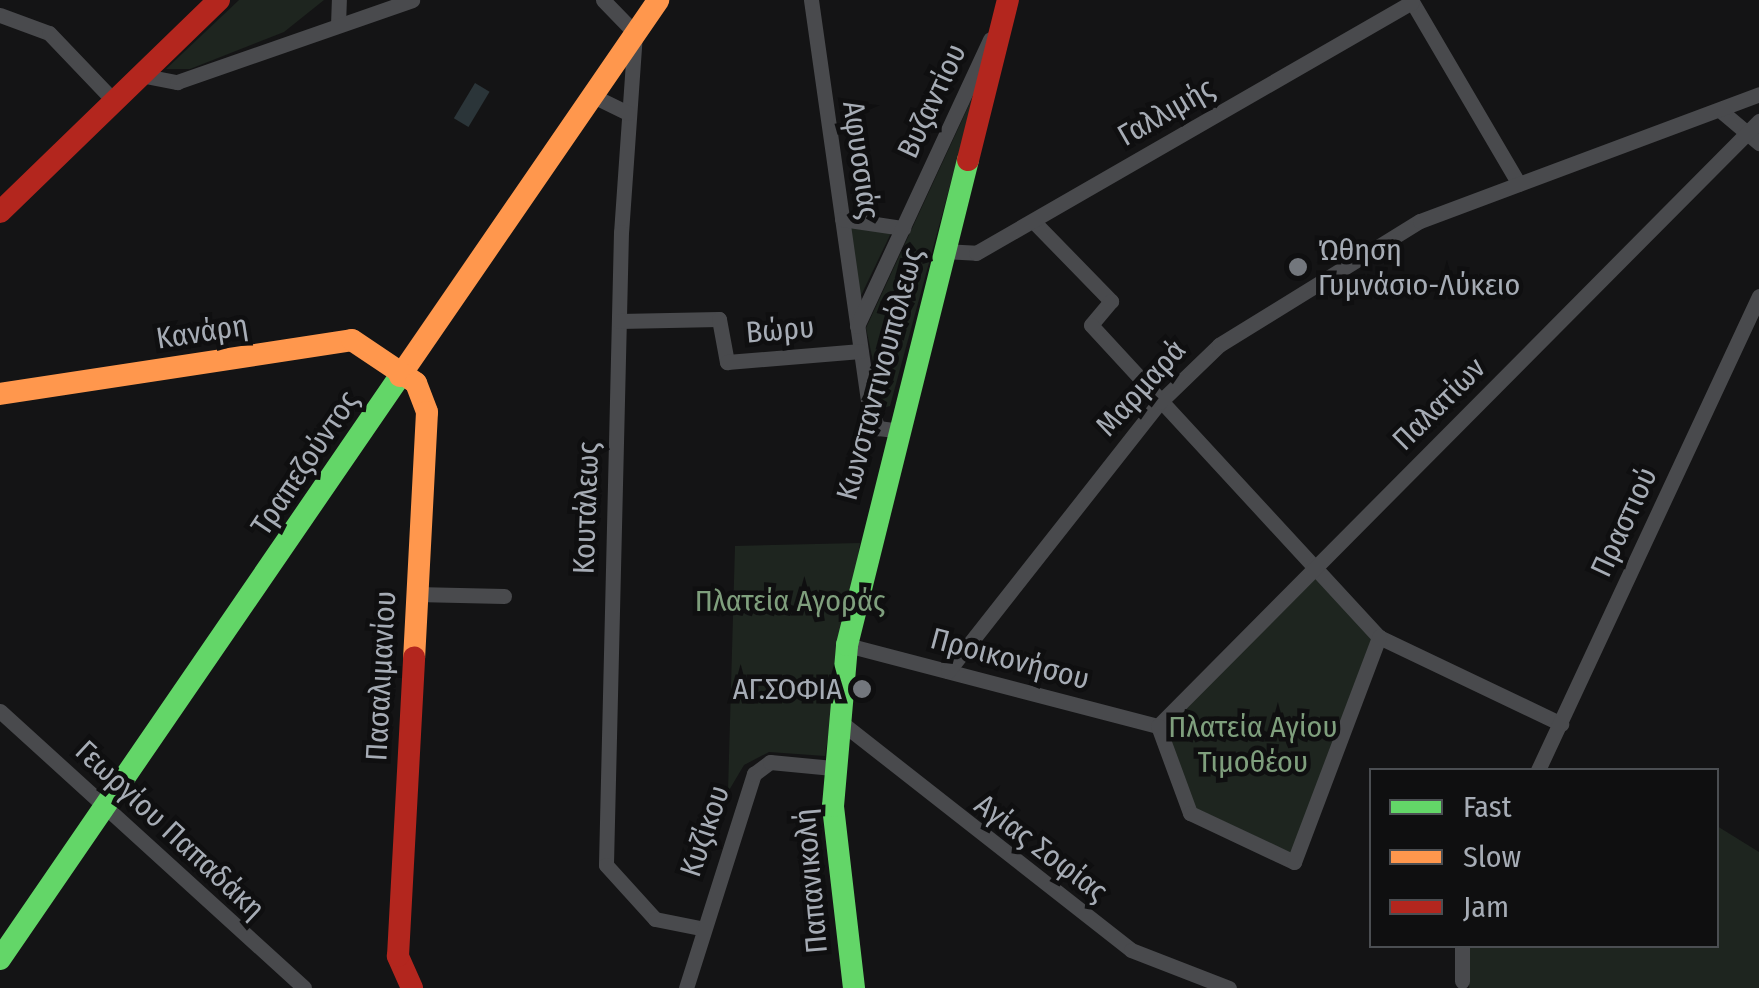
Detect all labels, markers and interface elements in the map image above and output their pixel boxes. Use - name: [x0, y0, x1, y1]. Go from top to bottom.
- street label: Βυζαντίου: [890, 38, 974, 164]
- street label: Γαλλιμής: [1111, 70, 1221, 154]
- street label: Αφυσσιάς: [835, 99, 887, 221]
- place label: Ώθηση Γυμνάσιο-Λύκειο: [1318, 232, 1520, 302]
- street label: Κωνσταντινουπόλεως: [829, 244, 931, 504]
- marker: Ώθηση Γυμνάσιο-Λύκειο: [1287, 256, 1309, 278]
- street label: Κανάρη: [154, 307, 250, 357]
- street label: Βώρυ: [744, 309, 816, 351]
- street label: Μαρμαρά: [1088, 333, 1194, 443]
- street label: Παλατίων: [1385, 350, 1493, 458]
- street label: Τραπεζούντος: [244, 384, 366, 542]
- street label: Κουτάλεως: [566, 441, 606, 575]
- street label: Πραστιού: [1583, 461, 1665, 583]
- park label: Πλατεία Αγοράς: [695, 583, 885, 619]
- street label: Πασαλιμανίου: [359, 590, 403, 762]
- street label: Προικονήσου: [927, 621, 1093, 697]
- place label: ΑΓ.ΣΟΦΙΑ: [733, 671, 842, 707]
- marker: ΑΓ.ΣΟΦΙΑ: [851, 678, 873, 700]
- park label: Πλατεία Αγίου Τιμοθέου: [1168, 709, 1338, 780]
- street label: Γεωργίου Παπαδάκη: [68, 733, 272, 927]
- legend: [1369, 768, 1719, 948]
- street label: Κυζίκου: [673, 781, 737, 881]
- street label: Αγίας Σοφίας: [968, 787, 1114, 909]
- text: Fast: [1463, 789, 1511, 825]
- street label: Παπανικολή: [787, 807, 835, 955]
- text: Slow: [1463, 839, 1521, 875]
- text: Jam: [1463, 889, 1509, 925]

